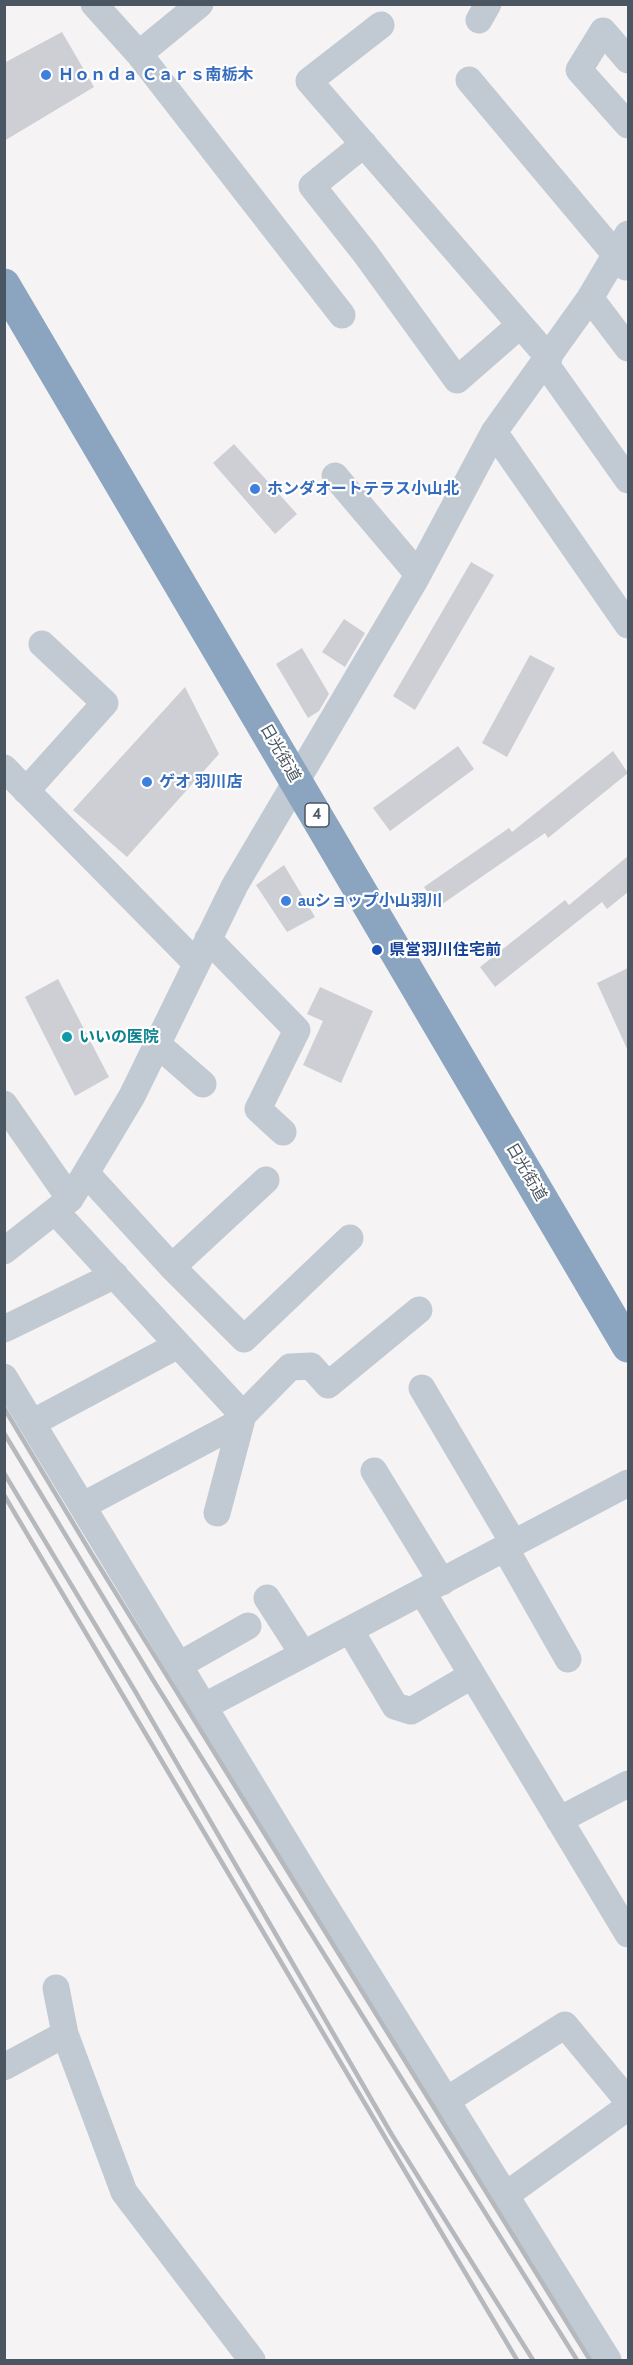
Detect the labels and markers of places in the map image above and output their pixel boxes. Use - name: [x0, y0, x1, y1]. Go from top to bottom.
- place label: Ｈｏｎｄａ Ｃａｒｓ南栃木: [58, 65, 254, 85]
- marker: Ｈｏｎｄａ Ｃａｒｓ南栃木: [39, 68, 53, 82]
- place label: ホンダオートテラス小山北: [267, 479, 459, 499]
- marker: ホンダオートテラス小山北: [248, 482, 262, 496]
- place label: ゲオ 羽川店: [159, 772, 243, 792]
- marker: ゲオ 羽川店: [140, 775, 154, 789]
- place label: auショップ小山羽川: [298, 891, 443, 911]
- marker: auショップ小山羽川: [279, 894, 293, 908]
- place label: 県営羽川住宅前: [389, 940, 501, 960]
- marker: 県営羽川住宅前: [370, 943, 384, 957]
- place label: いいの医院: [79, 1027, 159, 1047]
- marker: いいの医院: [60, 1030, 74, 1044]

